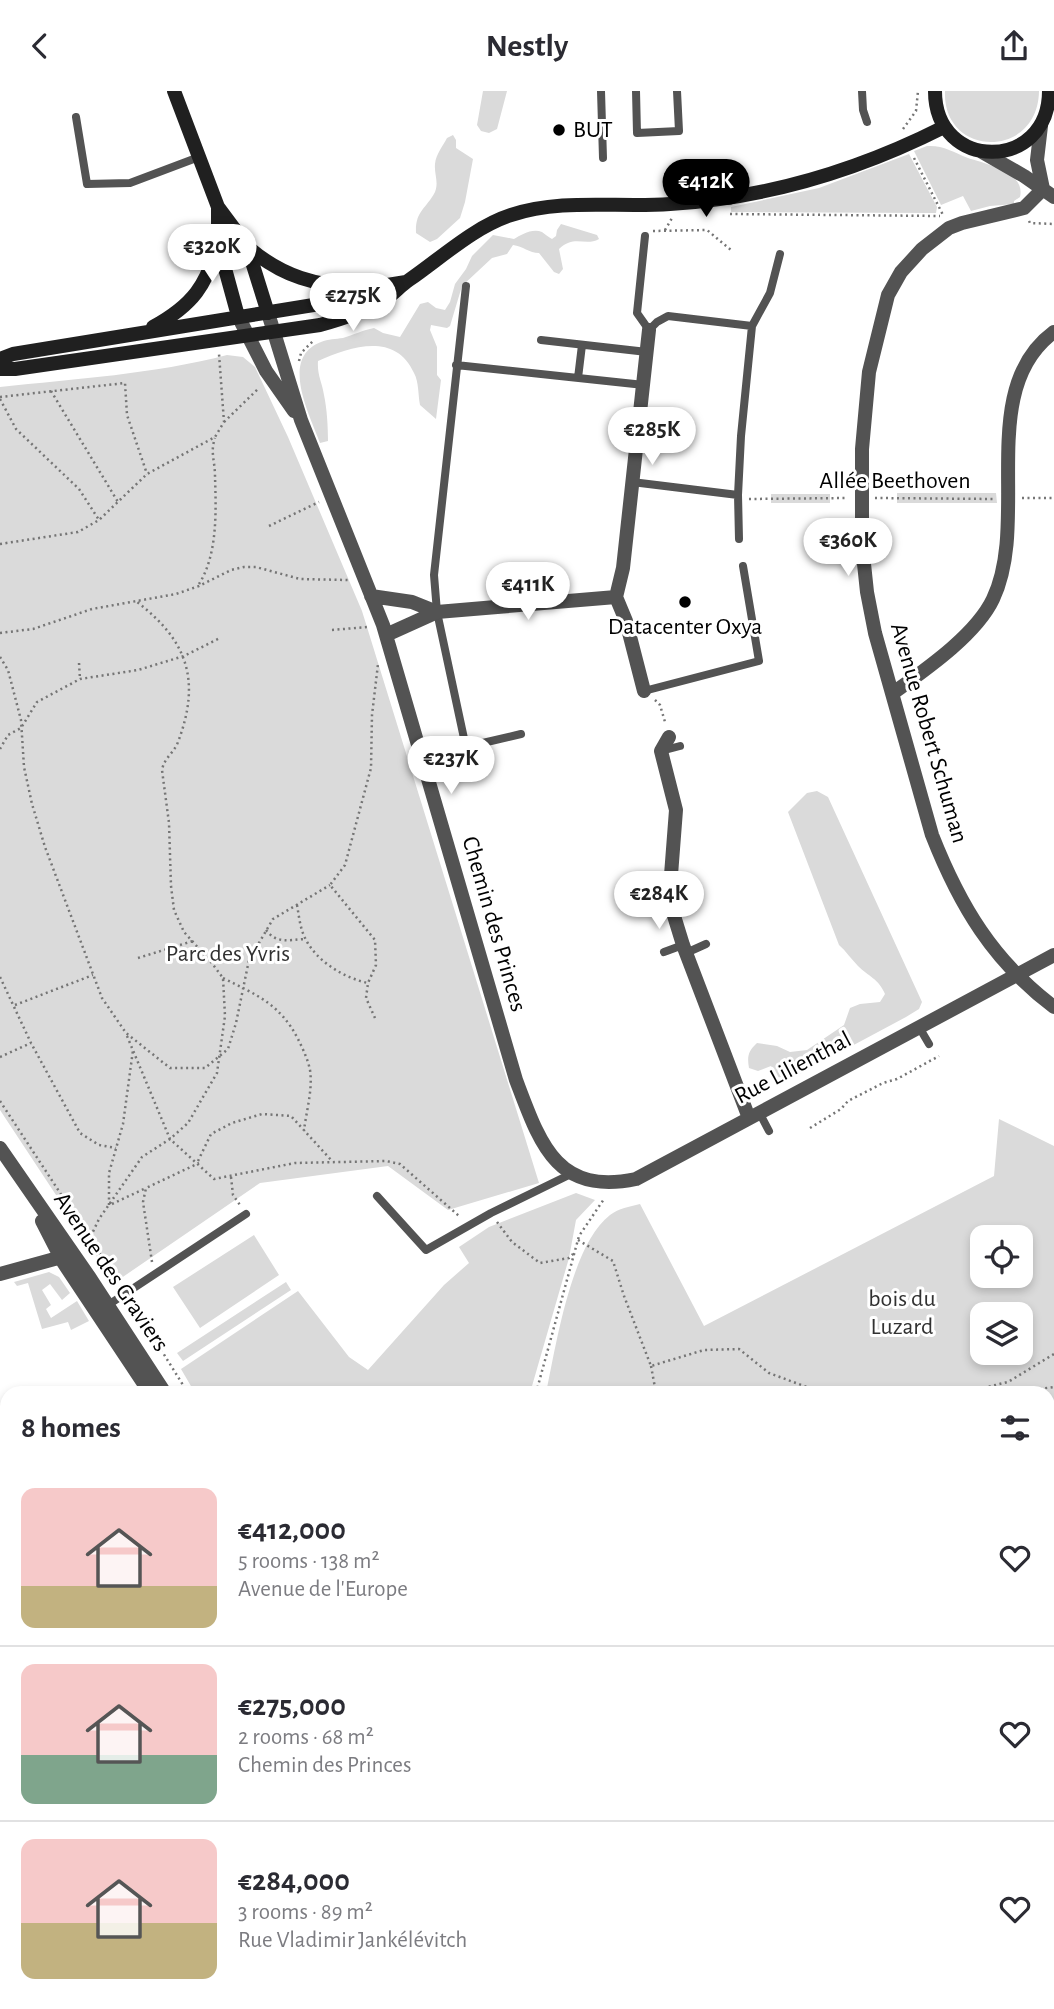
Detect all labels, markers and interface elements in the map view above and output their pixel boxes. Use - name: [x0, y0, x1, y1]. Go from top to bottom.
- icon: back: [21, 27, 59, 65]
- icon: share: [995, 27, 1033, 65]
- text: Nestly: [486, 30, 568, 62]
- place label: BUT: [573, 118, 613, 142]
- marker: BUT: [551, 122, 567, 138]
- pin: €412K: [657, 159, 755, 219]
- text: €412K: [679, 170, 733, 193]
- pin: €320K: [163, 225, 261, 284]
- text: €320K: [184, 235, 240, 258]
- pin: €275K: [304, 273, 402, 333]
- text: €275K: [326, 284, 380, 307]
- pin: €285K: [603, 407, 701, 467]
- text: €285K: [624, 418, 680, 441]
- street label: Allée Beethoven: [819, 469, 971, 493]
- pin: €360K: [799, 519, 897, 578]
- text: €360K: [819, 529, 877, 552]
- pin: €411K: [479, 563, 577, 622]
- text: €411K: [502, 573, 554, 596]
- marker: Datacenter Oxya: [677, 594, 693, 610]
- place label: Datacenter Oxya: [608, 615, 762, 639]
- street label: Avenue Robert Schuman: [886, 620, 972, 846]
- pin: €237K: [402, 737, 500, 796]
- text: €237K: [424, 747, 478, 770]
- street label: Chemin des Princes: [458, 834, 530, 1014]
- pin: €284K: [610, 871, 708, 931]
- text: €284K: [630, 882, 688, 905]
- park label: Parc des Yvris: [166, 942, 290, 966]
- street label: Rue Lilienthal: [731, 1027, 855, 1109]
- street label: Avenue des Graviers: [49, 1188, 173, 1356]
- map controls: [970, 1225, 1033, 1365]
- button: locate: [970, 1225, 1033, 1288]
- park label: bois du Luzard: [868, 1287, 936, 1339]
- button: layers: [970, 1302, 1033, 1365]
- icon: filters: [996, 1409, 1034, 1447]
- text: 8 homes: [21, 1413, 121, 1443]
- text: €412,000: [238, 1515, 346, 1545]
- icon: home: [77, 1516, 161, 1600]
- icon: heart: [996, 1539, 1034, 1577]
- text: 5 rooms · 138 m²: [238, 1550, 379, 1573]
- text: Avenue de l'Europe: [238, 1578, 408, 1601]
- text: €275,000: [238, 1691, 346, 1721]
- icon: home: [77, 1692, 161, 1776]
- icon: heart: [996, 1715, 1034, 1753]
- text: 2 rooms · 68 m²: [238, 1726, 374, 1749]
- text: Chemin des Princes: [238, 1754, 411, 1777]
- text: €284,000: [238, 1866, 350, 1896]
- icon: home: [77, 1867, 161, 1951]
- icon: heart: [996, 1890, 1034, 1928]
- text: 3 rooms · 89 m²: [238, 1901, 373, 1924]
- text: Rue Vladimir Jankélévitch: [238, 1929, 467, 1952]

